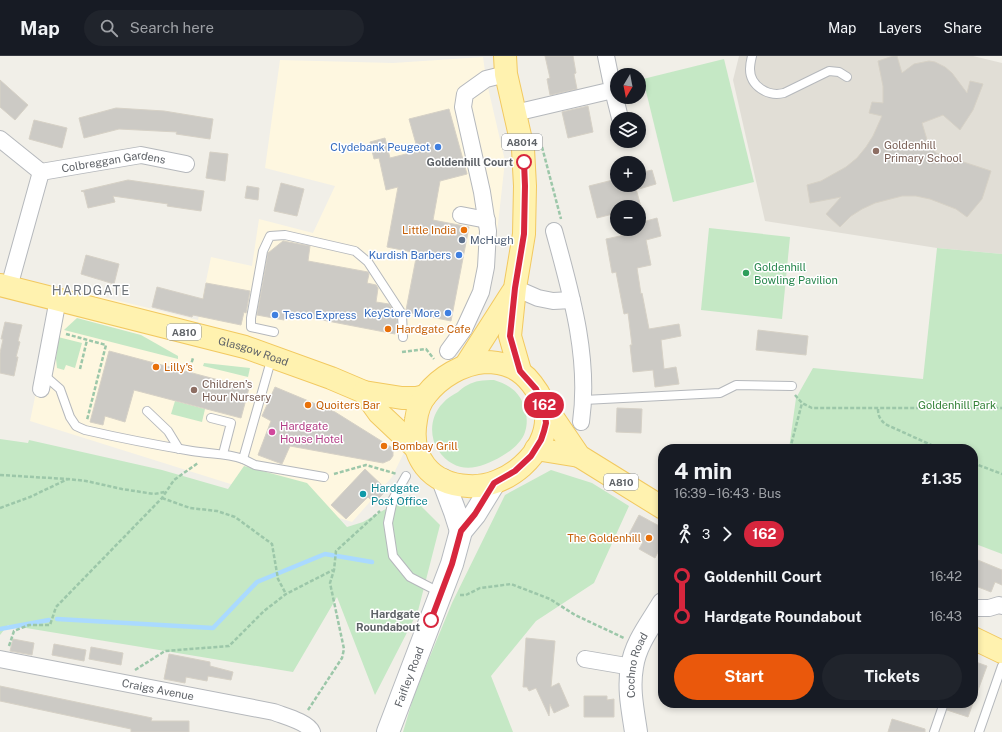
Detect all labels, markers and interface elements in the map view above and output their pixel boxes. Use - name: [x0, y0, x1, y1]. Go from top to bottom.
- search box: [84, 10, 364, 46]
- text: Map: [20, 17, 60, 39]
- icon: search: [98, 17, 120, 39]
- text: Search here: [130, 19, 214, 36]
- text: Map: [828, 20, 856, 36]
- text: Layers: [878, 20, 922, 36]
- text: Share: [944, 20, 982, 36]
- north arrow: [610, 68, 646, 104]
- map controls: [610, 68, 646, 236]
- button: layers: [610, 112, 646, 148]
- road number: A8014: [502, 134, 542, 150]
- place label: Goldenhill Primary School: [884, 139, 962, 164]
- place label: Clydebank Peugeot: [330, 141, 430, 153]
- marker: Clydebank Peugeot: [433, 142, 443, 152]
- marker: Goldenhill Primary School: [871, 146, 881, 156]
- street label: Colbreggan Gardens: [60, 149, 167, 174]
- marker: Goldenhill Court: [516, 154, 532, 170]
- place label: Goldenhill Court: [427, 156, 513, 168]
- button: +: [610, 156, 646, 192]
- button: −: [610, 200, 646, 236]
- place label: Little India: [402, 224, 456, 236]
- marker: Little India: [459, 225, 469, 235]
- place label: McHugh: [470, 234, 514, 246]
- marker: McHugh: [457, 235, 467, 245]
- place label: Kurdish Barbers: [369, 249, 451, 261]
- marker: Kurdish Barbers: [454, 250, 464, 260]
- place label: Goldenhill Bowling Pavilion: [754, 261, 838, 286]
- marker: Goldenhill Bowling Pavilion: [741, 268, 751, 278]
- district label: HARDGATE: [52, 283, 130, 298]
- place label: KeyStore More: [364, 307, 440, 319]
- marker: KeyStore More: [443, 308, 453, 318]
- place label: Tesco Express: [283, 309, 357, 321]
- marker: Tesco Express: [270, 310, 280, 320]
- place label: Hardgate Cafe: [396, 323, 471, 335]
- road number: A810: [167, 324, 201, 340]
- marker: Hardgate Cafe: [383, 324, 393, 334]
- street label: Glasgow Road: [217, 334, 290, 368]
- place label: Lilly's: [164, 361, 193, 373]
- marker: Lilly's: [151, 362, 161, 372]
- place label: Children’s Hour Nursery: [202, 378, 271, 403]
- marker: Children’s Hour Nursery: [189, 385, 199, 395]
- line badge: 162: [521, 392, 567, 418]
- text: 162: [532, 397, 556, 413]
- place label: Quoiters Bar: [316, 399, 380, 411]
- park label: Goldenhill Park: [918, 399, 996, 411]
- marker: Quoiters Bar: [303, 400, 313, 410]
- place label: Hardgate House Hotel: [280, 420, 343, 445]
- marker: Hardgate House Hotel: [267, 427, 277, 437]
- place label: Bombay Grill: [392, 440, 458, 452]
- marker: Bombay Grill: [379, 441, 389, 451]
- text: 4 min: [674, 458, 732, 484]
- text: £1.35: [922, 470, 962, 487]
- road number: A810: [604, 474, 638, 490]
- place label: Hardgate Post Office: [371, 482, 428, 507]
- text: 16:39 – 16:43 · Bus: [674, 486, 781, 501]
- marker: Hardgate Post Office: [358, 489, 368, 499]
- icon: walk: [674, 523, 696, 545]
- icon: forward: [716, 523, 738, 545]
- text: 162: [752, 526, 776, 542]
- text: 3: [702, 527, 710, 542]
- place label: The Goldenhill: [567, 532, 641, 544]
- marker: The Goldenhill: [644, 533, 654, 543]
- text: Goldenhill Court: [704, 568, 822, 585]
- text: 16:42: [930, 569, 962, 584]
- place label: Hardgate Roundabout: [356, 608, 420, 633]
- text: Hardgate Roundabout: [704, 608, 862, 625]
- text: 16:43: [929, 609, 962, 624]
- marker: Hardgate Roundabout: [423, 612, 439, 628]
- street label: Cochno Road: [624, 630, 650, 698]
- street label: Faifley Road: [392, 645, 426, 709]
- button: Start: [674, 654, 814, 700]
- button: Tickets: [822, 654, 962, 700]
- street label: Craigs Avenue: [121, 677, 195, 702]

